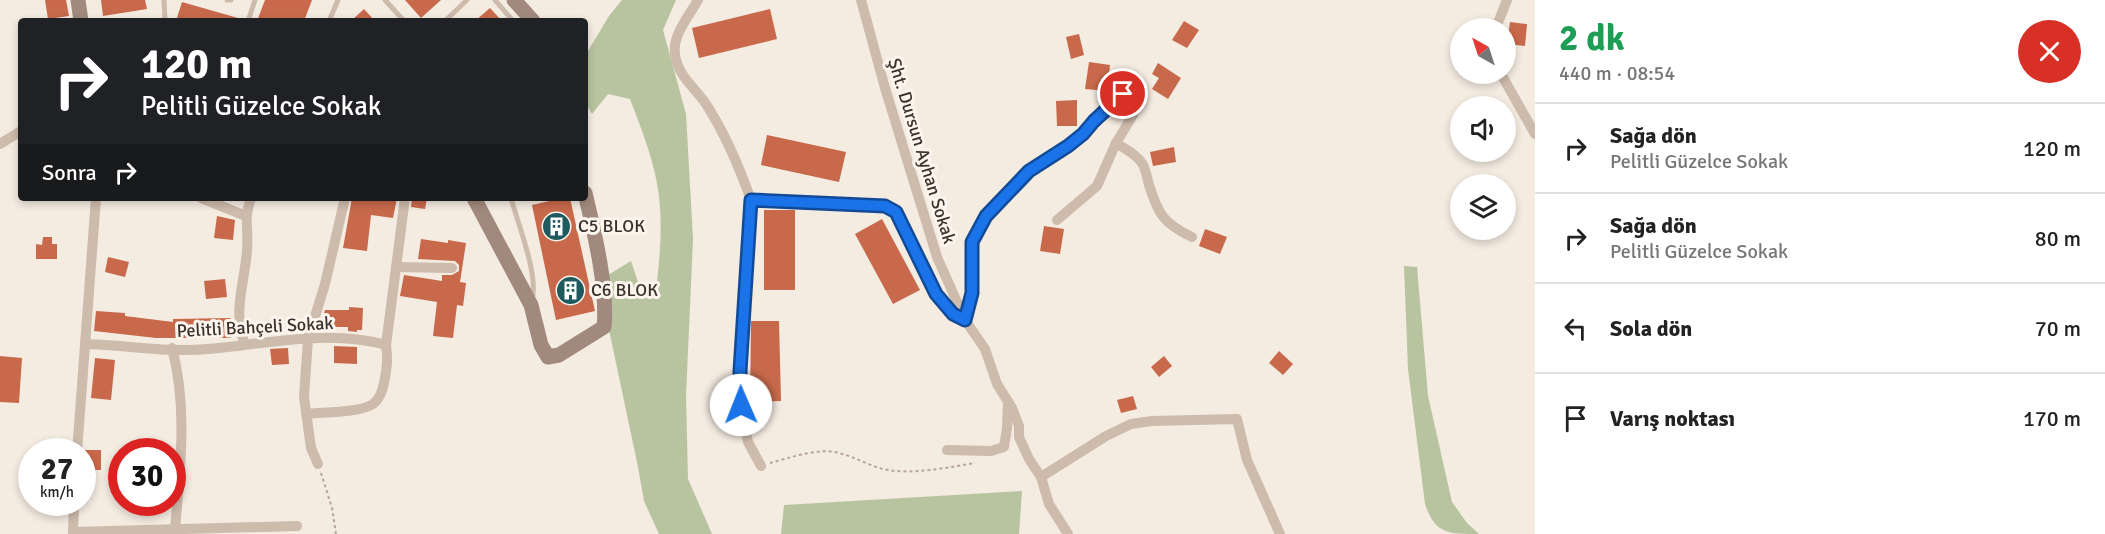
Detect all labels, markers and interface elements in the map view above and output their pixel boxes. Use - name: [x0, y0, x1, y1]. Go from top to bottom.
- text: 2 dk: [1559, 16, 1625, 61]
- north arrow: [1450, 18, 1516, 84]
- map controls: [1450, 18, 1516, 240]
- button: close: [2018, 20, 2081, 83]
- text: 120 m: [141, 39, 252, 90]
- icon: right: [42, 42, 120, 120]
- street label: Şht. Dursun Ayhan Sokak: [883, 56, 961, 246]
- text: 440 m · 08:54: [1559, 61, 1675, 86]
- pin: [1097, 68, 1148, 119]
- icon: arrive: [1106, 77, 1139, 110]
- text: Pelitli Güzelce Sokak: [141, 90, 381, 123]
- button: sound: [1450, 96, 1516, 162]
- text: Sağa dön: [1610, 122, 1697, 149]
- icon: right: [1559, 132, 1592, 165]
- text: 120 m: [2023, 135, 2081, 162]
- text: Pelitli Güzelce Sokak: [1610, 149, 1788, 174]
- icon: right: [109, 156, 142, 189]
- text: Sonra: [42, 159, 97, 186]
- button: layers: [1450, 174, 1516, 240]
- building icon: C5 BLOK: [541, 210, 573, 242]
- text: Sağa dön: [1610, 212, 1697, 239]
- place label: C5 BLOK: [578, 215, 645, 237]
- icon: right: [1559, 222, 1592, 255]
- text: 80 m: [2035, 225, 2081, 252]
- text: Pelitli Güzelce Sokak: [1610, 239, 1788, 264]
- building icon: C6 BLOK: [554, 274, 586, 306]
- place label: C6 BLOK: [591, 279, 658, 301]
- street label: Pelitli Bahçeli Sokak: [176, 312, 334, 342]
- icon: left: [1559, 312, 1592, 345]
- text: Sola dön: [1610, 315, 1692, 342]
- text: 70 m: [2035, 315, 2081, 342]
- position arrow: [709, 373, 773, 437]
- icon: arrive: [1559, 402, 1592, 435]
- text: Varış noktası: [1610, 405, 1735, 432]
- text: 170 m: [2023, 405, 2081, 432]
- speed limit sign: 30: [108, 438, 186, 516]
- text: 27: [41, 451, 73, 488]
- text: km/h: [40, 483, 74, 501]

